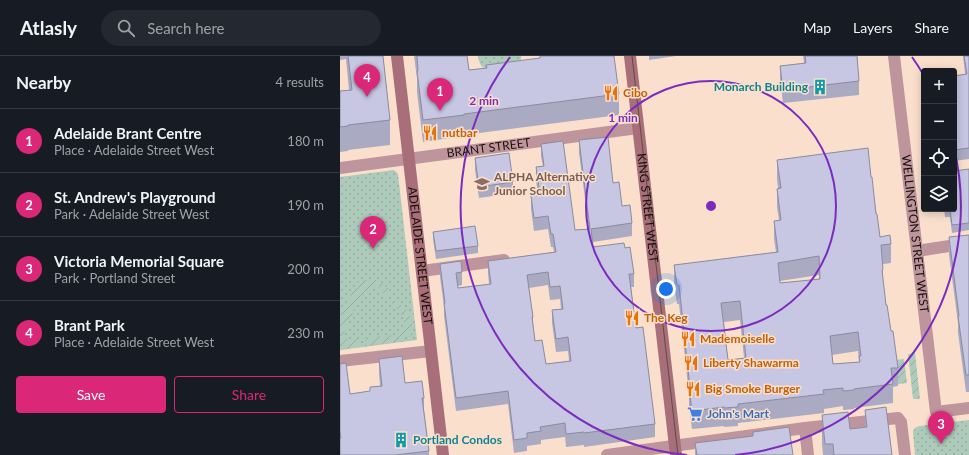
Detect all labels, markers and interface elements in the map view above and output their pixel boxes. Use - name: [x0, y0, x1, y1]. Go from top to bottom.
- search box: [101, 10, 381, 46]
- text: Atlasly: [20, 16, 77, 39]
- icon: search: [115, 17, 137, 39]
- text: Search here: [147, 19, 225, 37]
- text: Map: [803, 19, 831, 36]
- text: Layers: [853, 19, 893, 36]
- text: Share: [915, 19, 949, 36]
- pin: 4: [354, 64, 380, 97]
- map controls: [921, 68, 957, 212]
- button: +: [921, 68, 957, 104]
- text: Nearby: [16, 72, 71, 93]
- text: 4 results: [276, 74, 324, 90]
- pin: 1: [427, 78, 453, 111]
- building icon: Monarch Building: [811, 78, 829, 96]
- place label: Monarch Building: [714, 79, 809, 94]
- restaurant icon: Cibo: [602, 84, 620, 102]
- place label: Cibo: [623, 85, 648, 100]
- text: 2 min: [469, 93, 499, 108]
- button: −: [921, 104, 957, 140]
- text: 1 min: [608, 110, 638, 125]
- text: Adelaide Brant Centre: [54, 124, 202, 142]
- restaurant icon: nutbar: [421, 124, 439, 142]
- place label: nutbar: [442, 125, 478, 140]
- text: 1: [25, 133, 33, 149]
- text: 180 m: [287, 133, 324, 149]
- street label: BRANT STREET: [446, 134, 531, 161]
- button: locate: [921, 140, 957, 176]
- text: Place · Adelaide Street West: [54, 142, 214, 158]
- street label: KING STREET WEST: [634, 152, 662, 263]
- street label: WELLINGTON STREET WEST: [899, 154, 932, 314]
- place label: ALPHA Alternative Junior School: [493, 169, 596, 198]
- school or university icon: ALPHA Alternative Junior School: [473, 175, 491, 193]
- button: layers: [921, 176, 957, 212]
- street label: ADELAIDE STREET WEST: [405, 186, 436, 325]
- text: St. Andrew's Playground: [54, 188, 216, 206]
- text: 2: [25, 197, 33, 213]
- text: 190 m: [287, 197, 324, 213]
- centre of rings: [704, 199, 718, 213]
- text: Park · Adelaide Street West: [54, 206, 209, 222]
- pin: 2: [360, 216, 386, 249]
- text: Victoria Memorial Square: [54, 252, 224, 270]
- text: 3: [25, 261, 33, 277]
- text: 200 m: [287, 261, 324, 277]
- text: Park · Portland Street: [54, 270, 175, 286]
- your location: [656, 279, 676, 299]
- restaurant icon: The Keg: [623, 309, 641, 327]
- place label: The Keg: [644, 310, 688, 325]
- text: Brant Park: [54, 316, 125, 334]
- text: 4: [25, 325, 33, 341]
- text: 230 m: [287, 325, 324, 341]
- restaurant icon: Mademoiselle: [679, 330, 697, 348]
- place label: Mademoiselle: [700, 331, 775, 346]
- text: Place · Adelaide Street West: [54, 334, 214, 350]
- restaurant icon: Liberty Shawarma: [682, 354, 700, 372]
- place label: Liberty Shawarma: [703, 355, 799, 370]
- button: Save: [16, 376, 166, 413]
- button: Share: [174, 376, 324, 413]
- restaurant icon: Big Smoke Burger: [684, 380, 702, 398]
- place label: Big Smoke Burger: [705, 381, 801, 396]
- supermarket icon: John's Mart: [686, 405, 704, 423]
- place label: John's Mart: [707, 406, 770, 421]
- pin: 3: [928, 411, 954, 444]
- building icon: Portland Condos: [392, 431, 410, 449]
- place label: Portland Condos: [413, 432, 502, 447]

